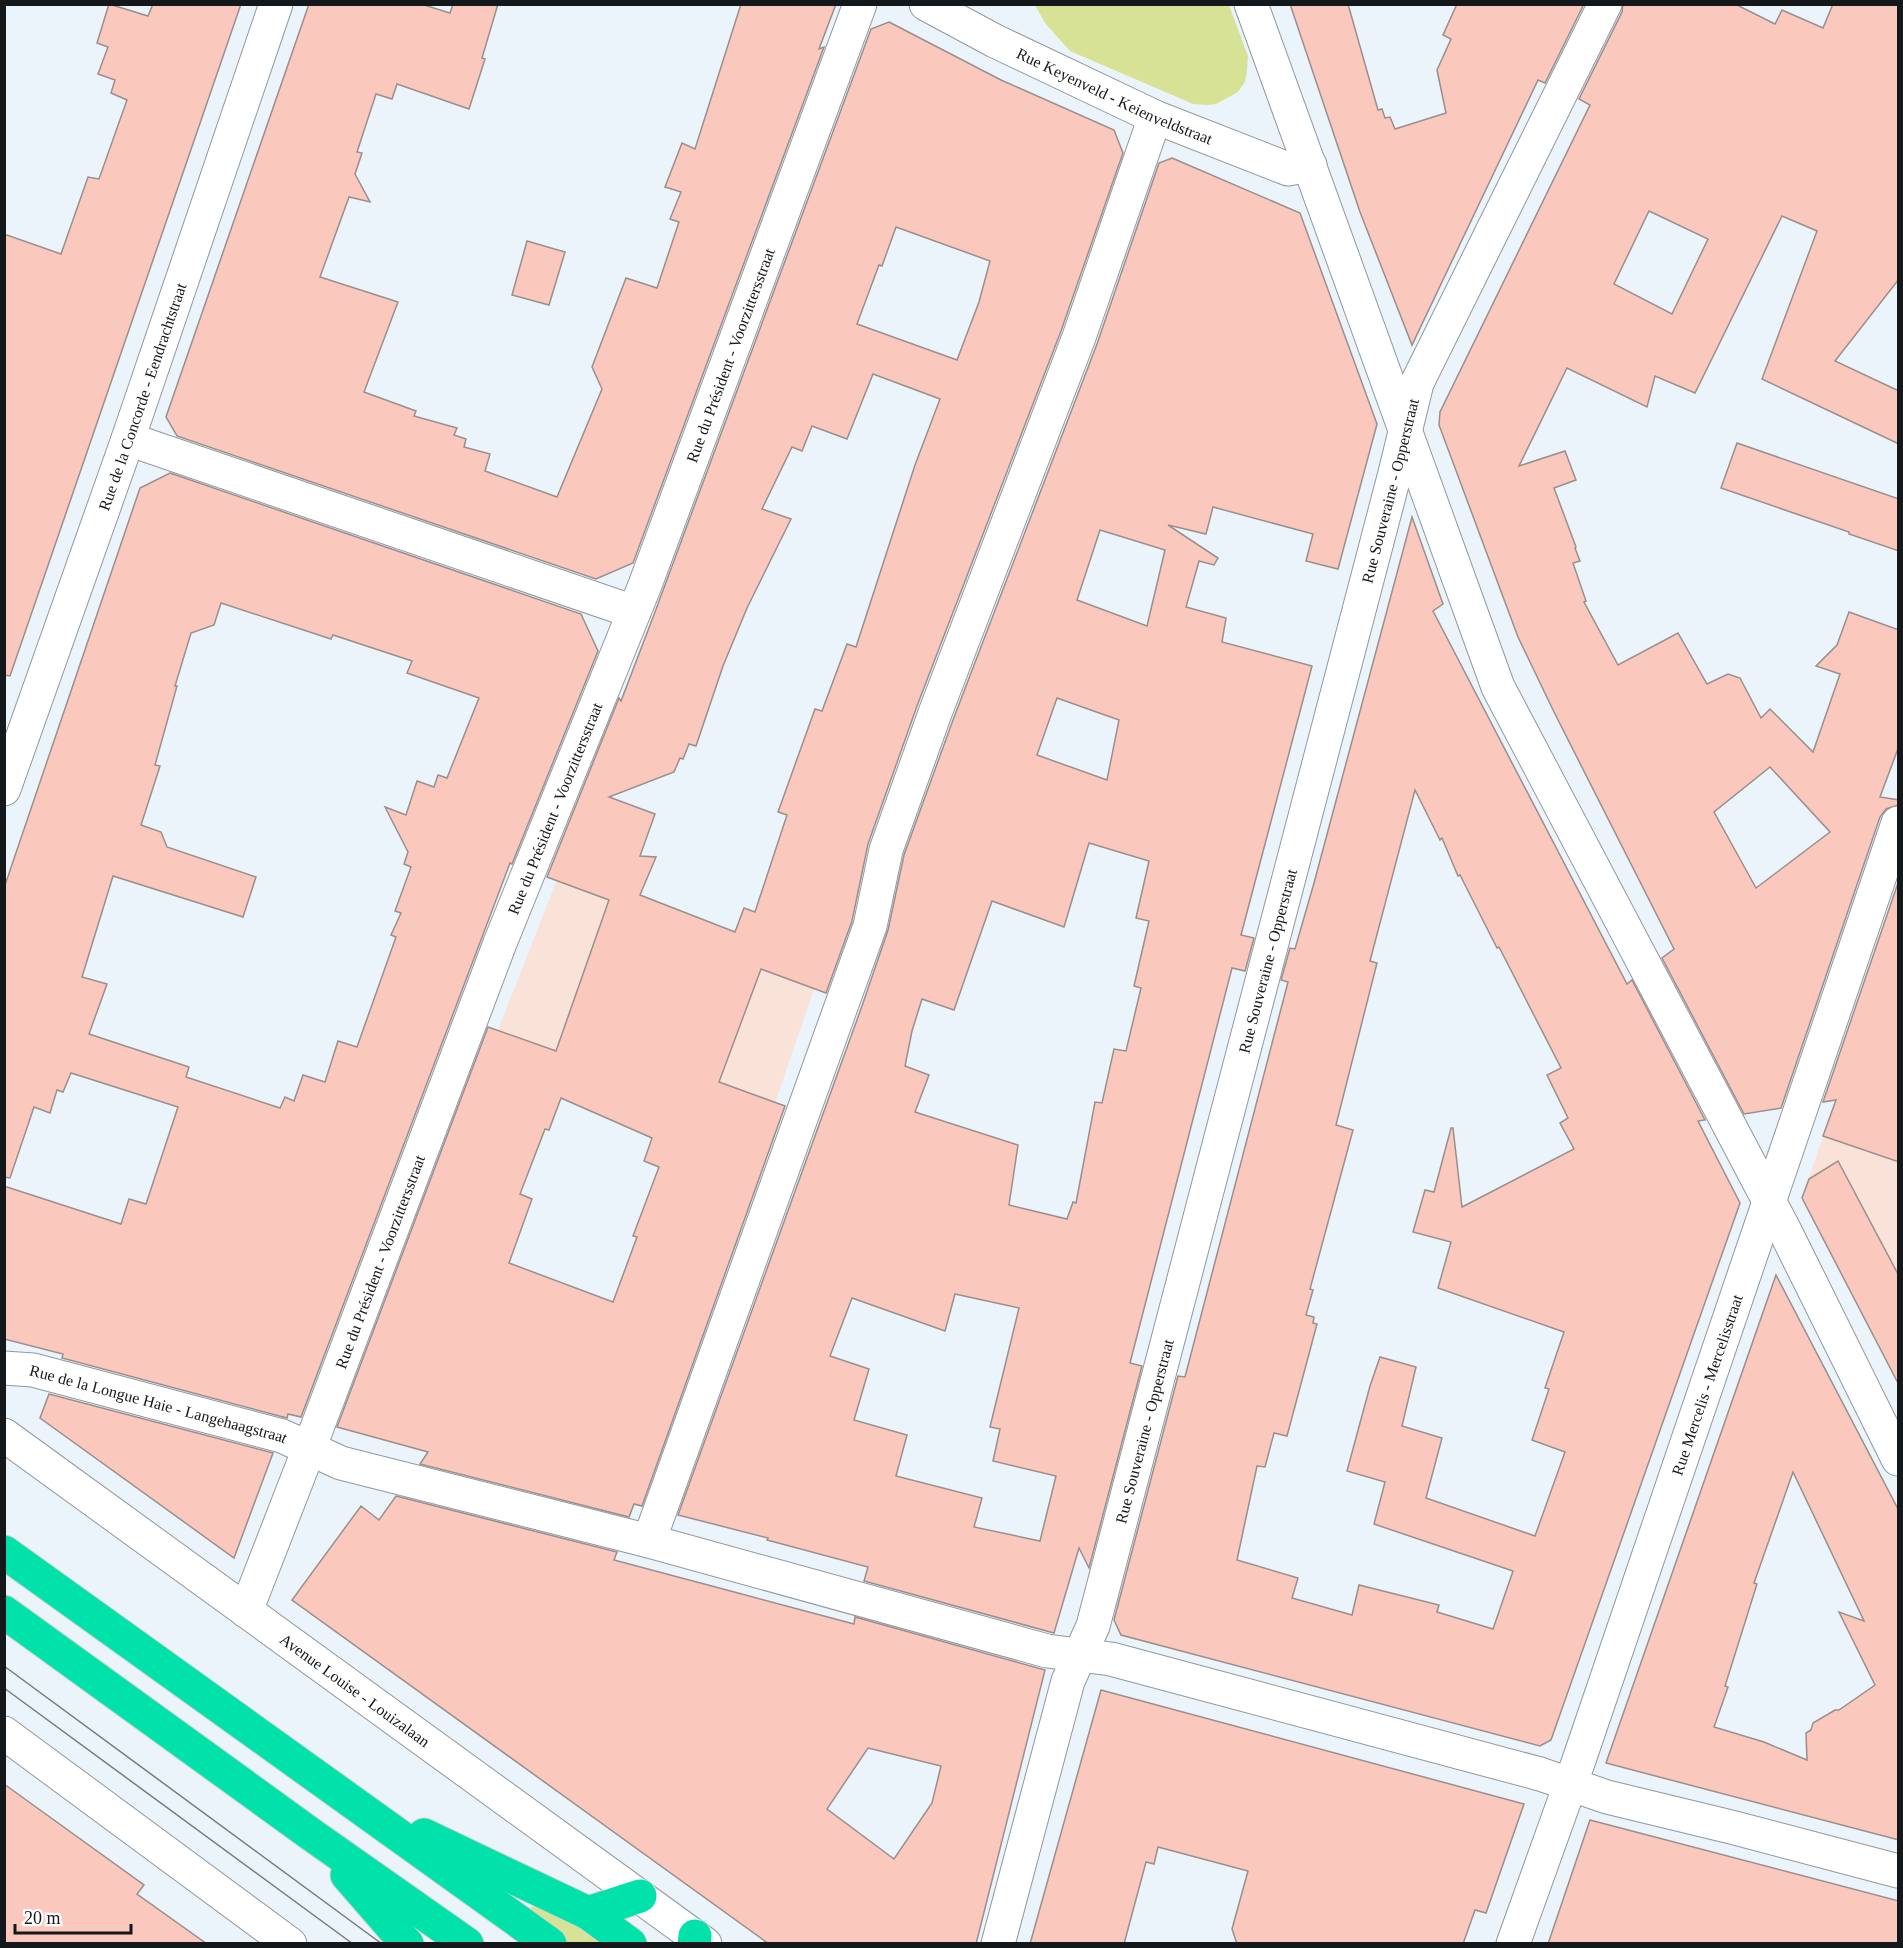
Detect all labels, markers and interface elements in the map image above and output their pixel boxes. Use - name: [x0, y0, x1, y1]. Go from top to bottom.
- street label: Rue Keyenveld - Keienveldstraat: [1014, 45, 1215, 148]
- street label: Rue du Président - Voorzittersstraat: [683, 245, 778, 465]
- street label: Rue de la Concorde - Eendrachtstraat: [95, 280, 190, 513]
- street label: Rue Souveraine - Opperstraat: [1359, 396, 1422, 585]
- street label: Rue du Président - Voorzittersstraat: [505, 700, 606, 917]
- street label: Rue Souveraine - Opperstraat: [1235, 867, 1300, 1055]
- street label: Rue du Président - Voorzittersstraat: [332, 1152, 428, 1371]
- street label: Rue Mercelis - Mercelisstraat: [1669, 1292, 1746, 1477]
- street label: Rue Souveraine - Opperstraat: [1112, 1337, 1177, 1525]
- street label: Rue de la Longue Haie - Langehaagstraat: [28, 1362, 291, 1447]
- street label: Avenue Louise - Louizalaan: [277, 1630, 433, 1750]
- scale bar: [15, 1897, 130, 1935]
- text: 20 m: [24, 1908, 61, 1928]

